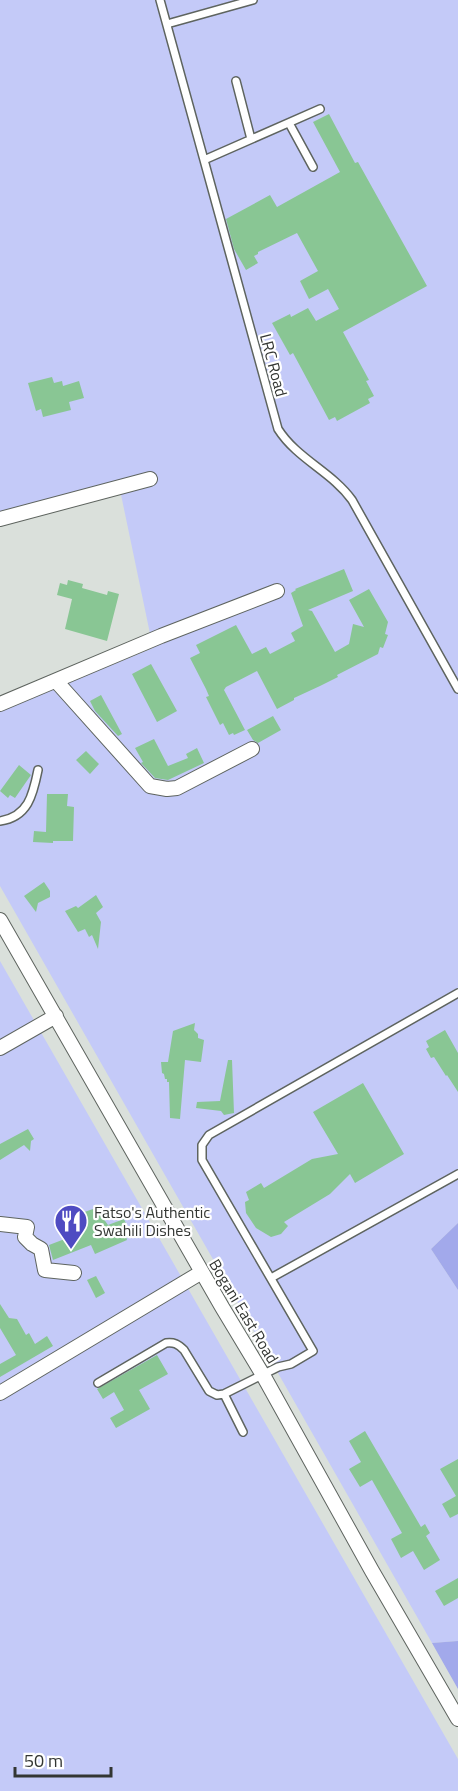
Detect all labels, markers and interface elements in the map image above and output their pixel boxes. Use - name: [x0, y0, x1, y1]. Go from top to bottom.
- street label: LRC Road: [254, 331, 294, 399]
- place label: Fatso's Authentic Swahili Dishes: [94, 1200, 210, 1242]
- restaurant icon: Fatso's Authentic Swahili Dishes: [53, 1203, 89, 1250]
- street label: Bogani East Road: [203, 1254, 285, 1368]
- scale bar: [15, 1740, 111, 1778]
- text: 50 m: [24, 1747, 63, 1774]

